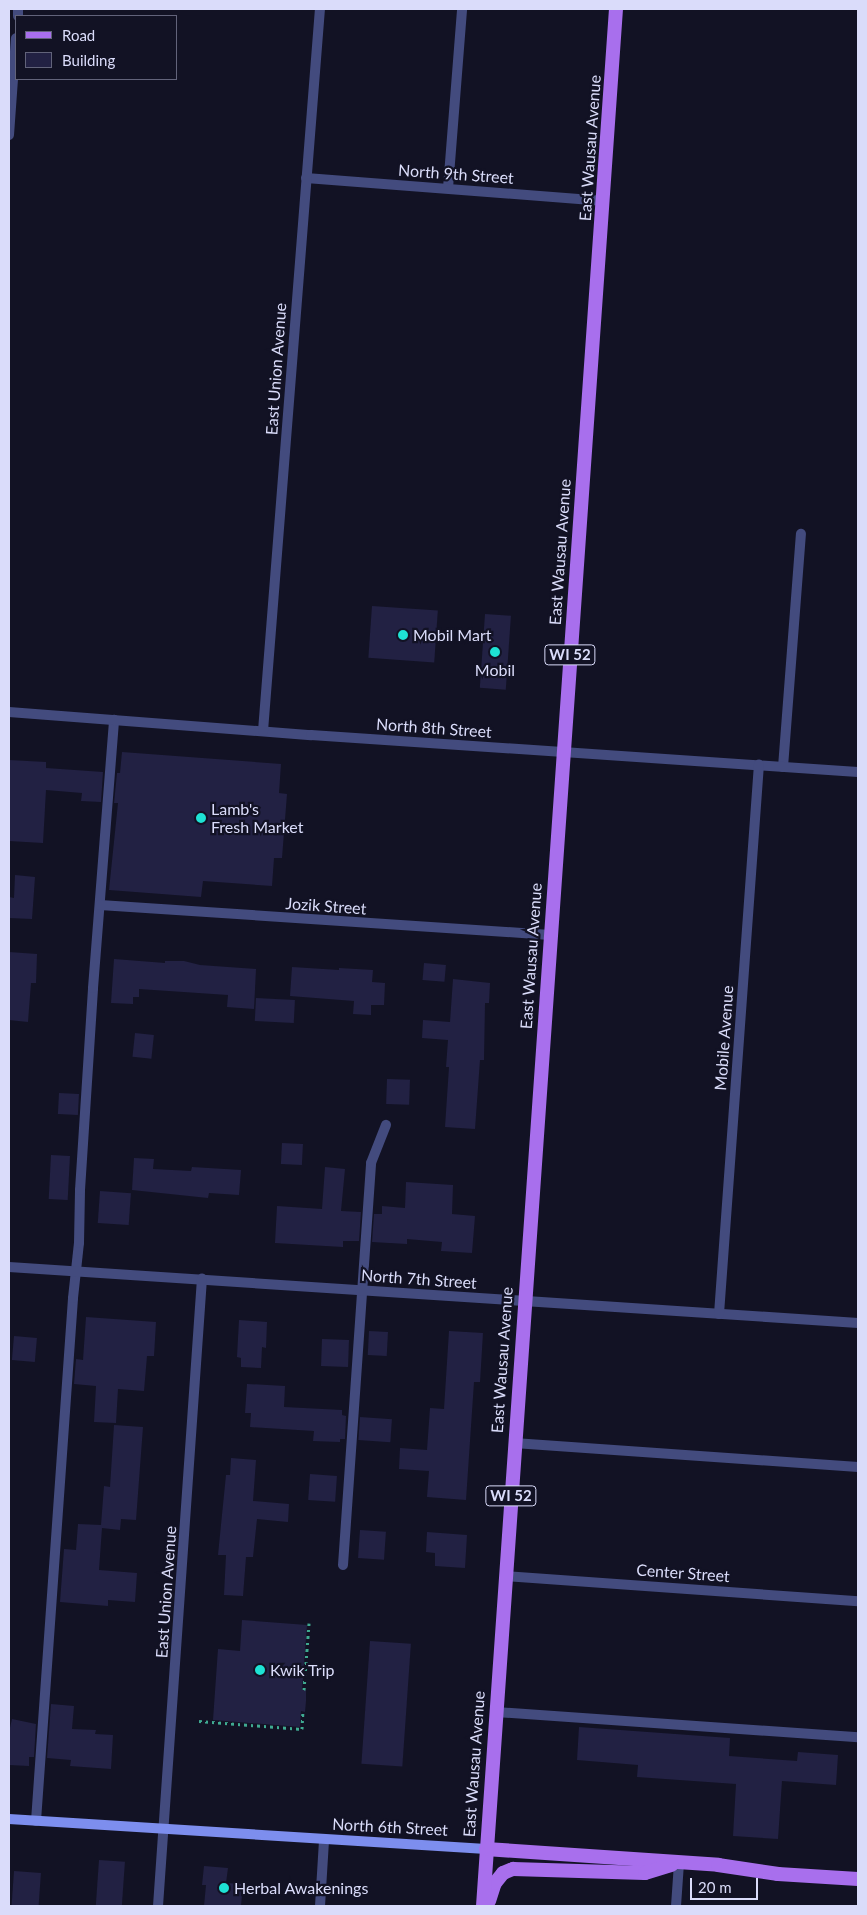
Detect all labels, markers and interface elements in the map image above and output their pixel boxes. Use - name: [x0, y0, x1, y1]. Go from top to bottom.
- legend: [15, 15, 178, 80]
- text: Road: [62, 26, 95, 44]
- text: Building: [62, 51, 115, 69]
- street label: East Wausau Avenue: [575, 74, 605, 222]
- street label: North 9th Street: [398, 160, 514, 188]
- street label: East Union Avenue: [262, 302, 290, 436]
- street label: East Wausau Avenue: [545, 478, 575, 626]
- place label: Mobil Mart: [413, 625, 491, 645]
- marker: Mobil Mart: [397, 629, 409, 641]
- road number: WI 52: [544, 642, 596, 668]
- marker: Mobil: [489, 646, 501, 658]
- place label: Mobil: [475, 660, 515, 680]
- street label: North 8th Street: [376, 714, 492, 742]
- place label: Lamb's Fresh Market: [211, 799, 303, 837]
- marker: Lamb's Fresh Market: [195, 812, 207, 824]
- street label: East Wausau Avenue: [516, 882, 546, 1030]
- street label: Jozik Street: [285, 894, 367, 918]
- street label: Mobile Avenue: [711, 985, 737, 1091]
- street label: North 7th Street: [361, 1265, 477, 1293]
- street label: East Wausau Avenue: [487, 1286, 517, 1434]
- road number: WI 52: [485, 1484, 537, 1508]
- street label: East Union Avenue: [152, 1525, 180, 1659]
- street label: Center Street: [635, 1560, 731, 1586]
- place label: Kwik Trip: [270, 1660, 335, 1680]
- marker: Kwik Trip: [254, 1664, 266, 1676]
- street label: East Wausau Avenue: [459, 1690, 489, 1838]
- street label: North 6th Street: [332, 1814, 448, 1840]
- scale bar: [692, 1868, 760, 1900]
- place label: Herbal Awakenings: [234, 1878, 369, 1898]
- text: 20 m: [698, 1878, 732, 1896]
- marker: Herbal Awakenings: [218, 1882, 230, 1894]

